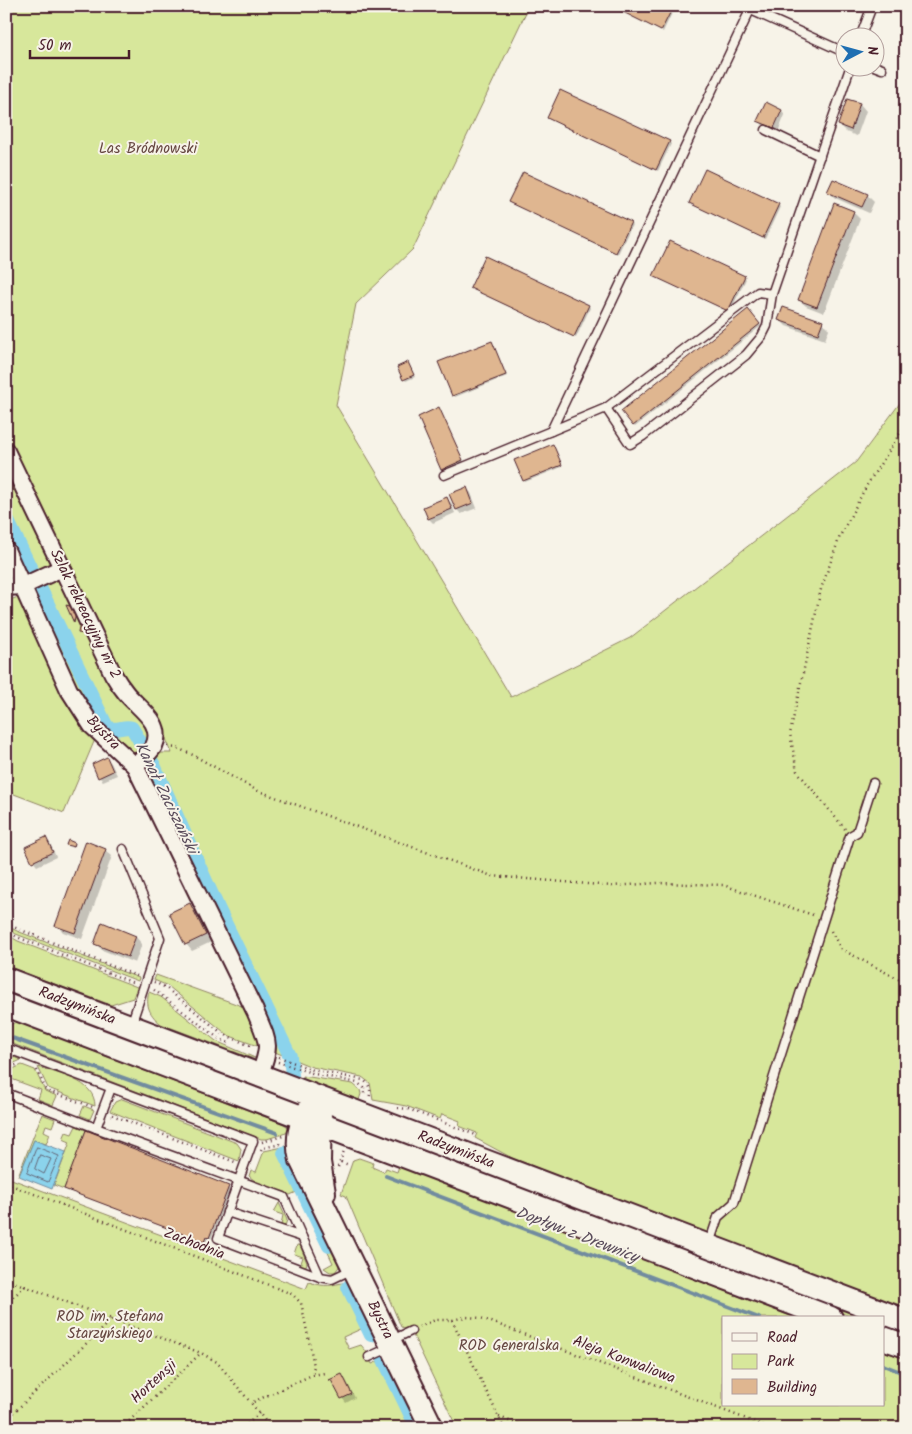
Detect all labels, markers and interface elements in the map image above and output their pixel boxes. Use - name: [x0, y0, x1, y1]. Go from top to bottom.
- scale bar: [30, 28, 129, 60]
- north arrow: [834, 28, 884, 78]
- text: 50 m: [38, 34, 72, 58]
- text: N: [861, 45, 883, 56]
- park label: Las Bródnowski: [99, 137, 199, 161]
- street label: Szlak rekreacyjny nr 2: [43, 545, 127, 683]
- street label: Bystra: [80, 710, 126, 756]
- water label: Kanał Zaciszański: [128, 738, 205, 861]
- street label: Radzymińska: [35, 980, 119, 1032]
- street label: Radzymińska: [414, 1124, 498, 1176]
- water label: Dopływ z Drewnicy: [512, 1200, 644, 1271]
- street label: Zachodnia: [160, 1221, 228, 1267]
- street label: Bystra: [360, 1296, 400, 1344]
- park label: ROD im. Stefana Starzyńskiego: [57, 1305, 163, 1346]
- legend: [722, 1316, 884, 1406]
- text: Road: [767, 1326, 798, 1350]
- street label: Aleja Konwaliowa: [569, 1329, 679, 1391]
- park label: ROD Generalska: [459, 1334, 559, 1358]
- text: Park: [767, 1350, 795, 1374]
- street label: Hortensji: [125, 1353, 184, 1410]
- text: Building: [767, 1376, 817, 1400]

